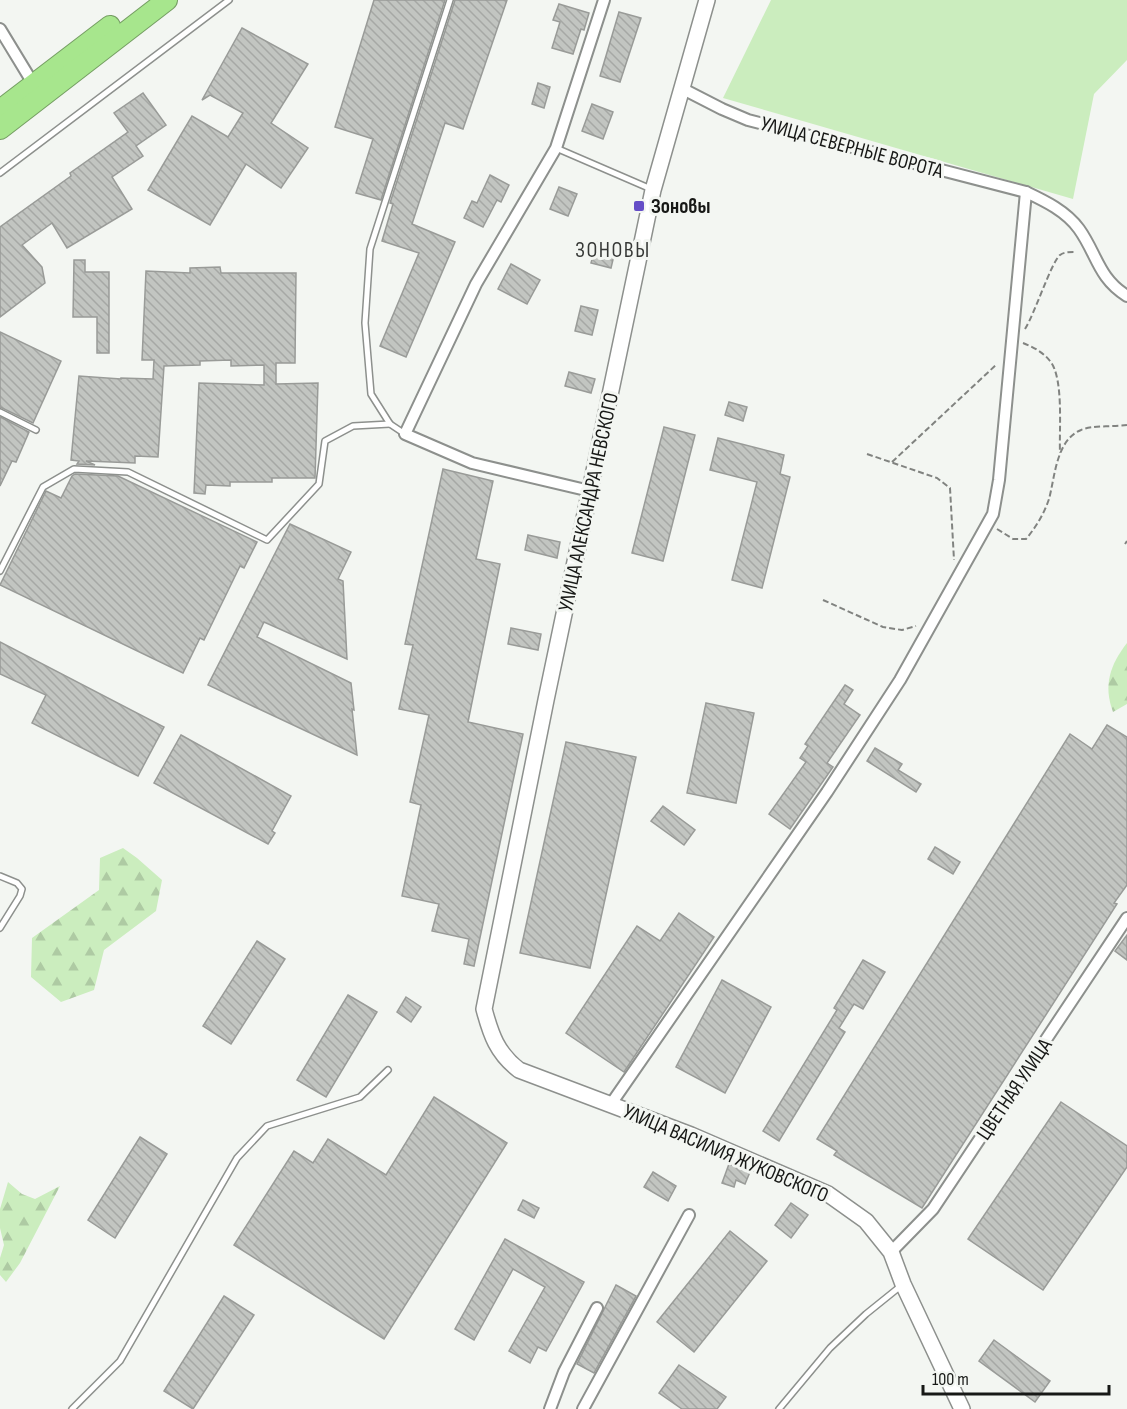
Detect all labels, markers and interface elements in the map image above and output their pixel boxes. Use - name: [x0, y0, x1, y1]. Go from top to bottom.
- street label: УЛИЦА СЕВЕРНЫЕ ВОРОТА: [758, 111, 947, 184]
- place label: Зоновы: [651, 194, 710, 219]
- marker: Зоновы: [632, 199, 646, 213]
- district label: ЗОНОВЫ: [575, 237, 651, 264]
- street label: УЛИЦА АЛЕКСАНДРА НЕВСКОГО: [553, 390, 624, 614]
- street label: ЦВЕТНАЯ УЛИЦА: [971, 1033, 1058, 1145]
- street label: УЛИЦА ВАСИЛИЯ ЖУКОВСКОГО: [619, 1099, 832, 1208]
- scale bar: [923, 1358, 1109, 1396]
- text: 100 m: [932, 1369, 969, 1390]

